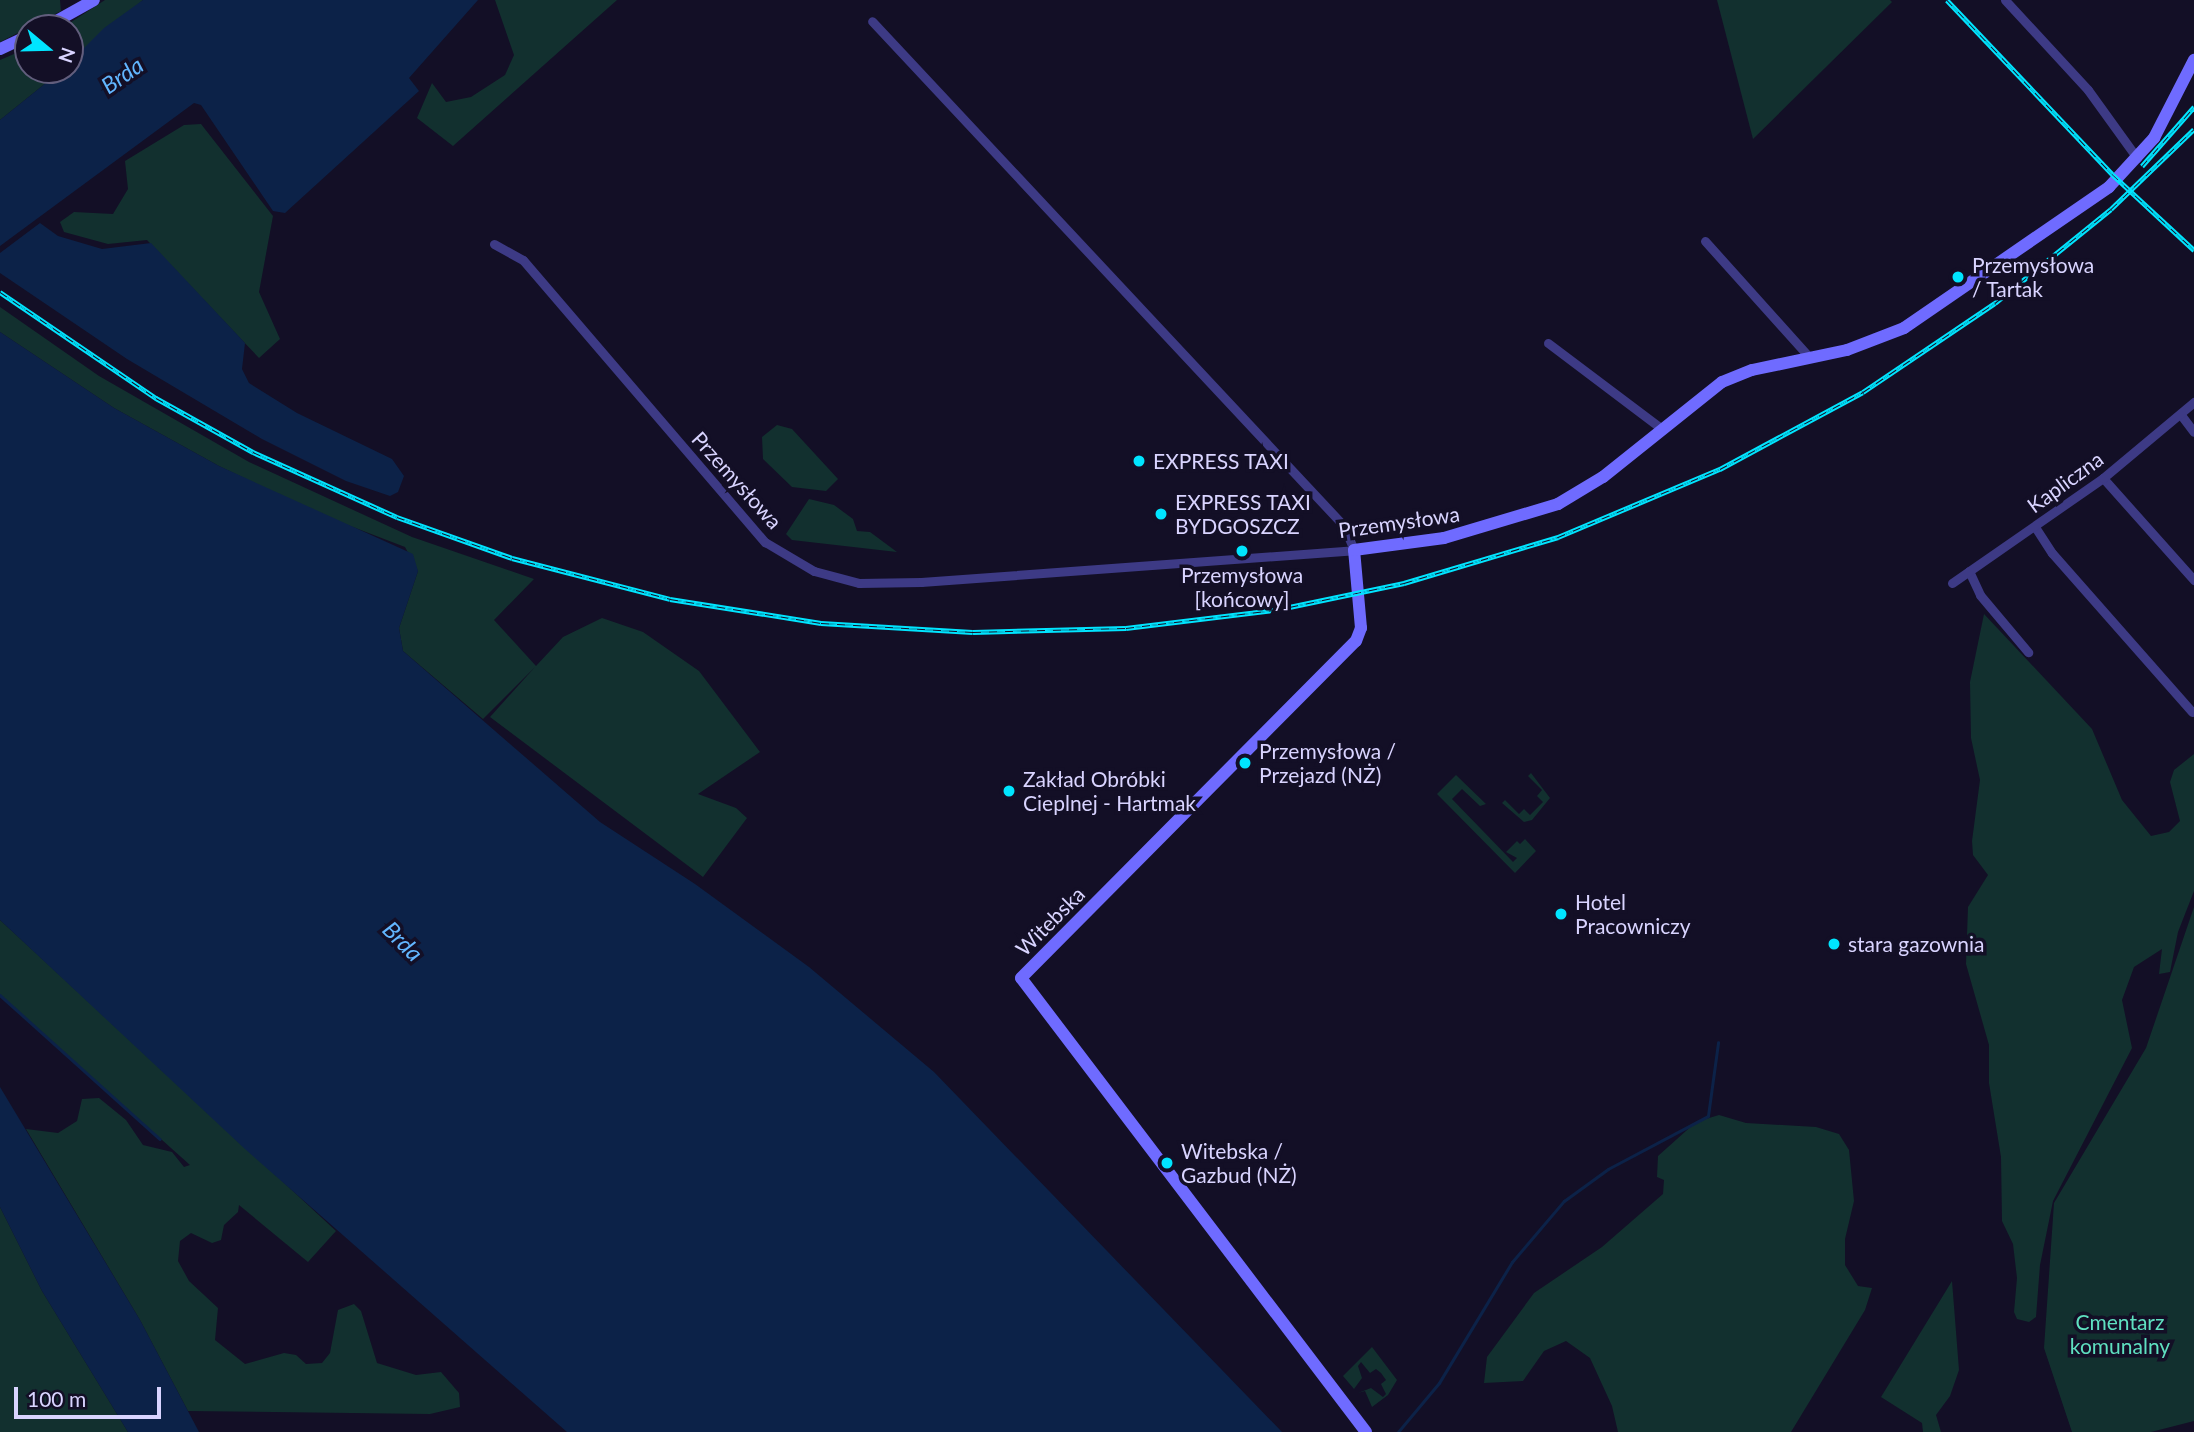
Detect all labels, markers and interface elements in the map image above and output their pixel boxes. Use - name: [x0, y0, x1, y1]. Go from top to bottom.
- north arrow: [14, 14, 84, 84]
- text: N: [54, 45, 81, 66]
- water label: Brda: [96, 51, 148, 99]
- place label: Przemysłowa / Tartak: [1972, 252, 2094, 302]
- marker: Przemysłowa / Tartak: [1950, 269, 1966, 285]
- street label: Przemysłowa: [687, 426, 787, 534]
- street label: Kapliczna: [2022, 446, 2108, 518]
- place label: EXPRESS TAXI: [1153, 448, 1289, 474]
- marker: EXPRESS TAXI: [1131, 453, 1147, 469]
- place label: EXPRESS TAXI BYDGOSZCZ: [1175, 489, 1311, 539]
- street label: Przemysłowa: [1337, 501, 1461, 543]
- marker: EXPRESS TAXI BYDGOSZCZ: [1153, 506, 1169, 522]
- marker: Przemysłowa [końcowy]: [1234, 543, 1250, 559]
- place label: Przemysłowa [końcowy]: [1181, 562, 1303, 612]
- place label: Przemysłowa / Przejazd (NŻ): [1259, 738, 1396, 788]
- marker: Przemysłowa / Przejazd (NŻ): [1237, 755, 1253, 771]
- place label: Zakład Obróbki Cieplnej - Hartmak: [1023, 766, 1196, 816]
- marker: Zakład Obróbki Cieplnej - Hartmak: [1001, 783, 1017, 799]
- street label: Witebska: [1010, 881, 1090, 961]
- place label: Hotel Pracowniczy: [1575, 889, 1691, 939]
- marker: Hotel Pracowniczy: [1553, 906, 1569, 922]
- water label: Brda: [377, 915, 429, 967]
- place label: stara gazownia: [1848, 931, 1984, 957]
- marker: stara gazownia: [1826, 936, 1842, 952]
- place label: Witebska / Gazbud (NŻ): [1181, 1138, 1297, 1188]
- marker: Witebska / Gazbud (NŻ): [1159, 1155, 1175, 1171]
- park label: Cmentarz komunalny: [2070, 1309, 2170, 1359]
- scale bar: [18, 1372, 164, 1416]
- text: 100 m: [27, 1386, 86, 1411]

